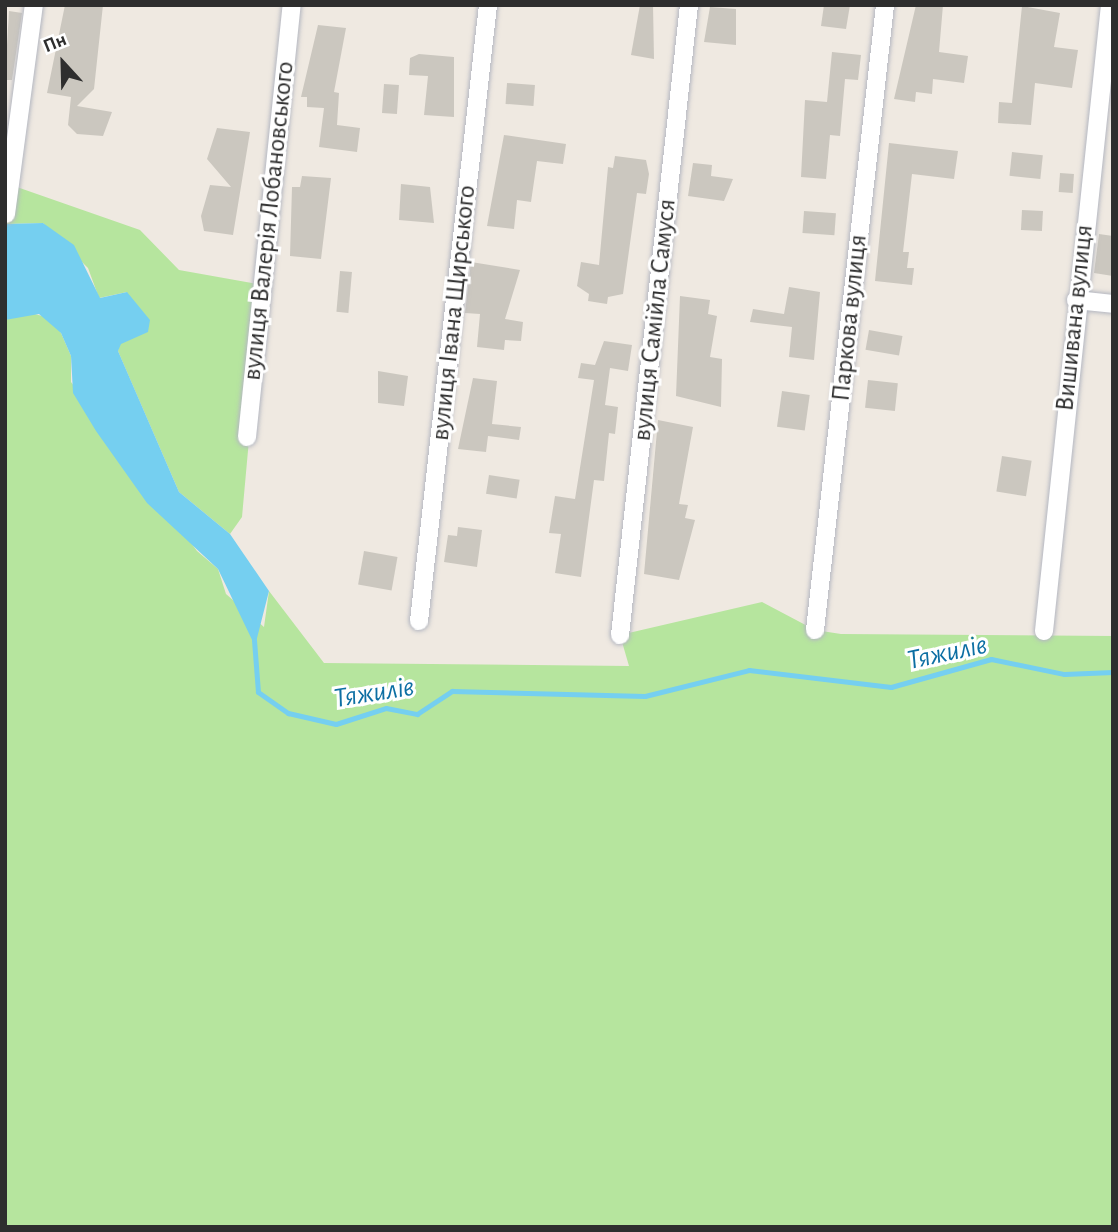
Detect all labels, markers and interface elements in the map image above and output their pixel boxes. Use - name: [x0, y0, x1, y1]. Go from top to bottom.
- north arrow: [28, 28, 98, 98]
- text: Пн: [41, 30, 69, 56]
- street label: вулиця Валерія Лобановського: [237, 60, 301, 382]
- street label: вулиця Івана Щирського: [425, 184, 483, 442]
- street label: вулиця Самійла Самуся: [627, 197, 683, 443]
- street label: Вишивана вулиця: [1050, 223, 1100, 413]
- street label: Паркова вулиця: [826, 233, 874, 403]
- water label: Тяжилів: [904, 628, 990, 678]
- water label: Тяжилів: [331, 670, 417, 716]

